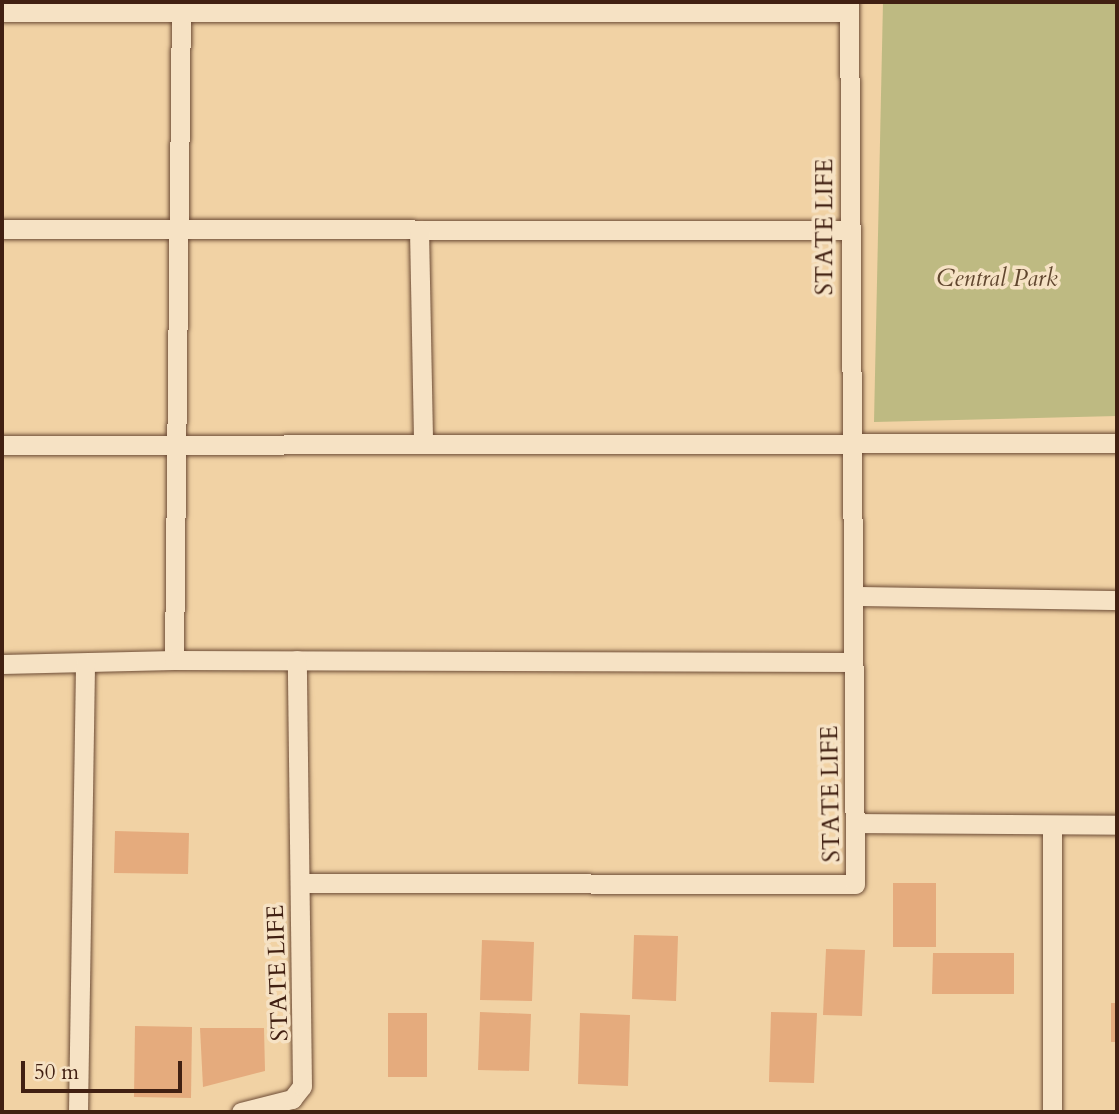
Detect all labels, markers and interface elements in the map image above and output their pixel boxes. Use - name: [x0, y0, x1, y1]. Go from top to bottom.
- street label: STATE LIFE: [811, 159, 839, 295]
- park label: Central Park: [936, 265, 1058, 293]
- street label: STATE LIFE: [815, 725, 847, 863]
- street label: STATE LIFE: [261, 904, 295, 1042]
- scale bar: [24, 1048, 186, 1092]
- text: 50 m: [34, 1058, 79, 1087]

